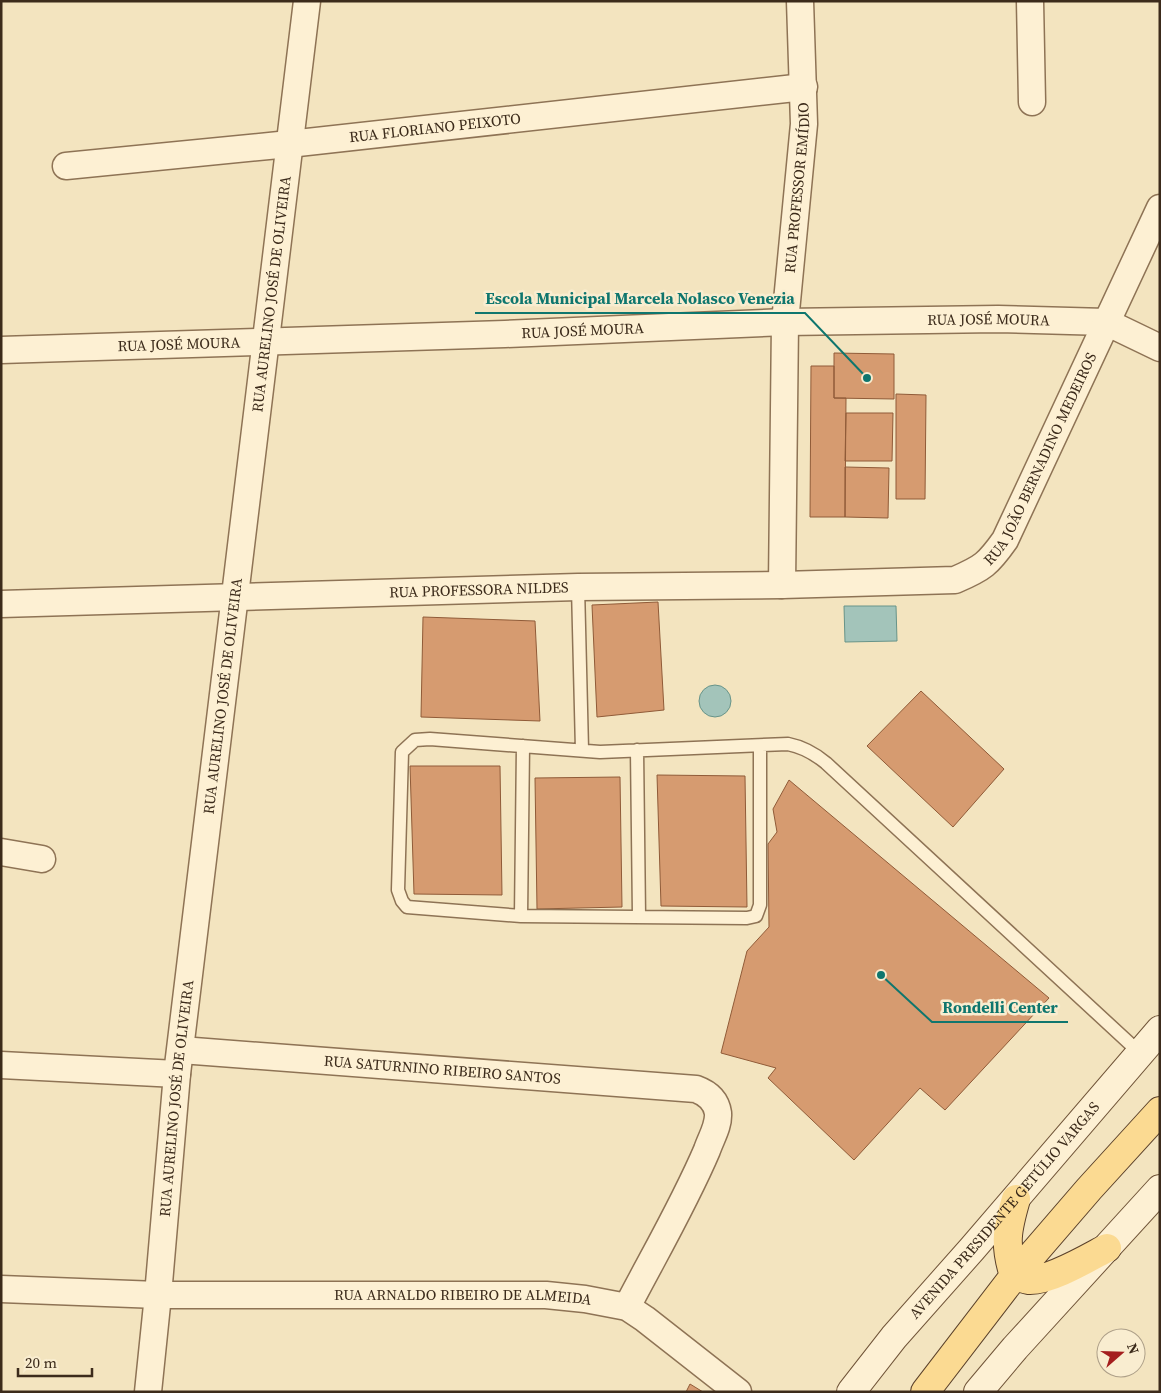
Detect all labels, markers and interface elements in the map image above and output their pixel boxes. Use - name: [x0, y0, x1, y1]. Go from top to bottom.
- street label: RUA PROFESSOR EMÍDIO: [779, 102, 814, 274]
- street label: RUA FLORIANO PEIXOTO: [348, 107, 522, 147]
- street label: RUA AURELINO JOSÉ DE OLIVEIRA: [246, 175, 296, 413]
- callout: Escola Municipal Marcela Nolasco Venezia: [475, 282, 805, 313]
- text: Escola Municipal Marcela Nolasco Venezia: [485, 287, 795, 309]
- street label: RUA JOSÉ MOURA: [927, 308, 1050, 330]
- street label: RUA JOSÉ MOURA: [521, 317, 644, 343]
- street label: RUA JOSÉ MOURA: [117, 331, 241, 356]
- street label: RUA JOÃO BERNADINO MEDEIROS: [979, 348, 1101, 570]
- street label: RUA PROFESSORA NILDES: [389, 576, 569, 603]
- street label: RUA AURELINO JOSÉ DE OLIVEIRA: [198, 577, 247, 815]
- street label: RUA AURELINO JOSÉ DE OLIVEIRA: [154, 979, 198, 1218]
- callout: Rondelli Center: [932, 991, 1068, 1022]
- text: Rondelli Center: [942, 996, 1058, 1018]
- street label: RUA SATURNINO RIBEIRO SANTOS: [323, 1050, 562, 1089]
- street label: AVENIDA PRESIDENTE GETÚLIO VARGAS: [904, 1097, 1104, 1323]
- street label: RUA ARNALDO RIBEIRO DE ALMEIDA: [334, 1284, 594, 1310]
- north arrow: [1096, 1328, 1146, 1378]
- text: N: [1122, 1340, 1144, 1357]
- scale bar: [18, 1346, 91, 1378]
- text: 20 m: [25, 1352, 57, 1373]

